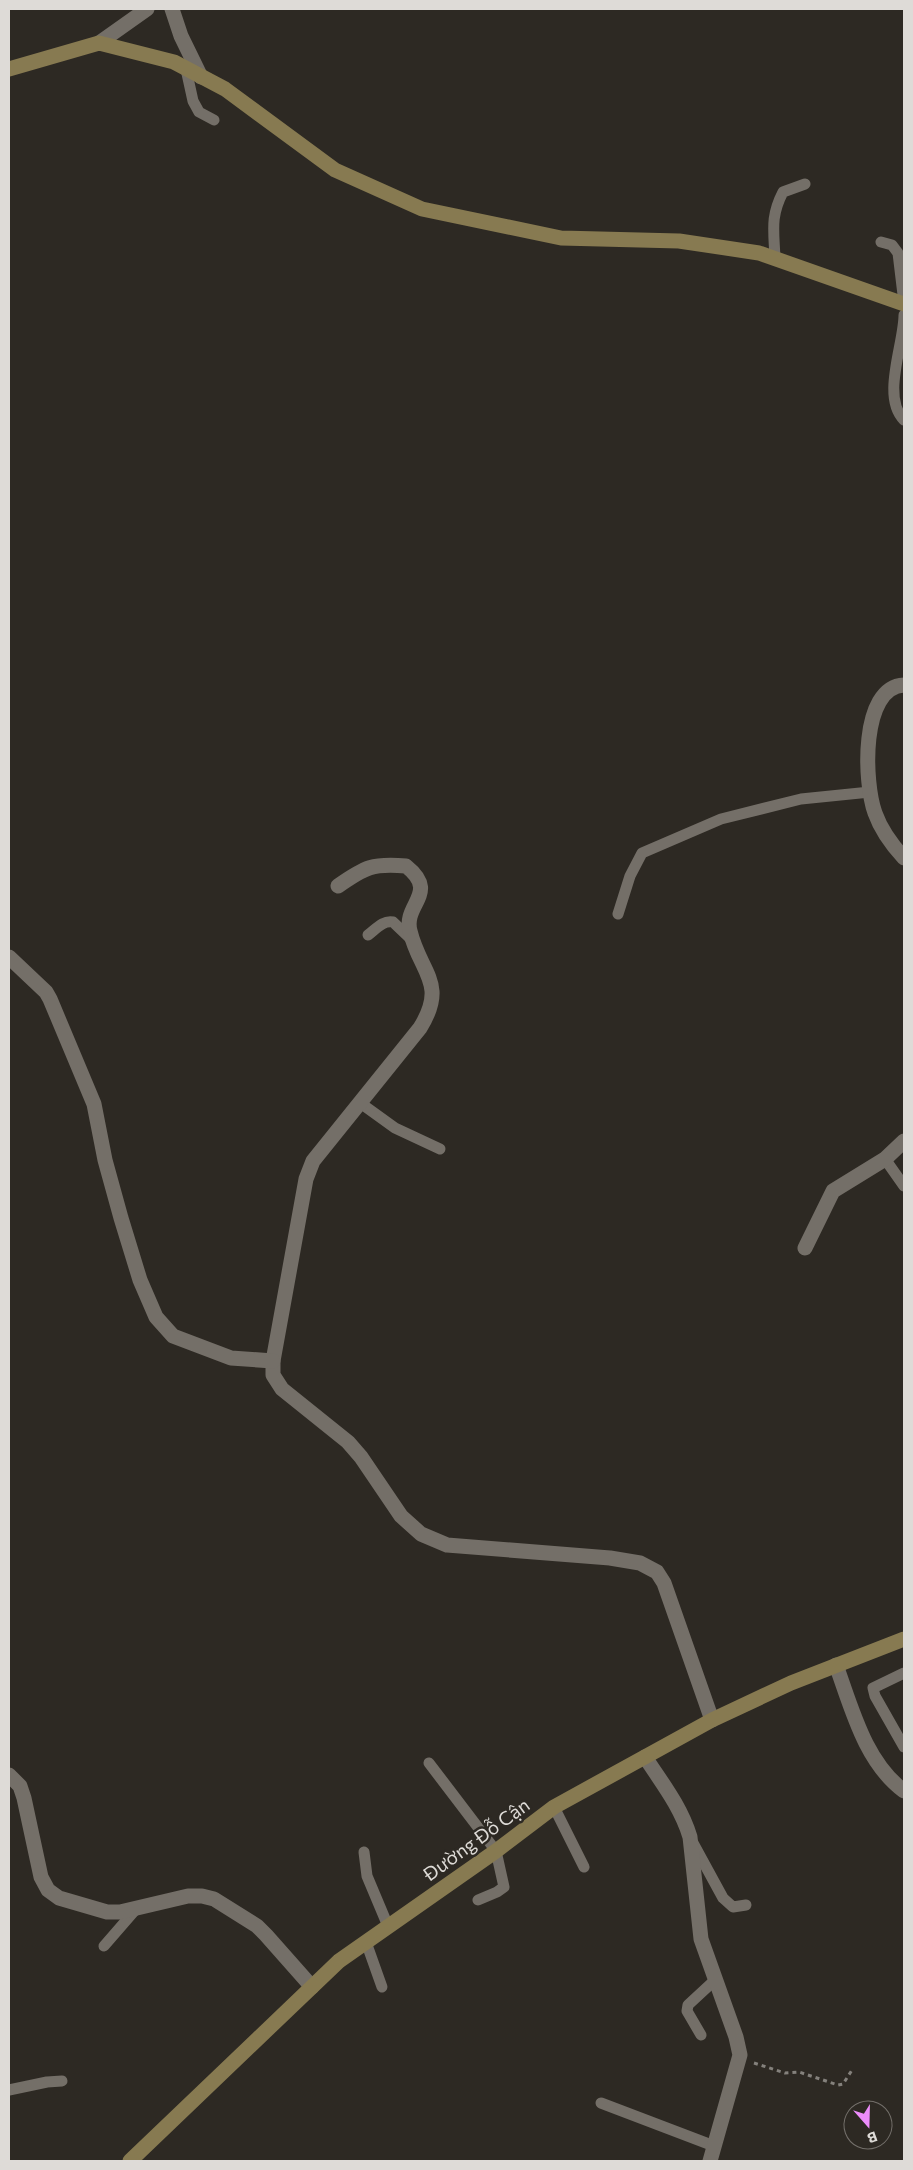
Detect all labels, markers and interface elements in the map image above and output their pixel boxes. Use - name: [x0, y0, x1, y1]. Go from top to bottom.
- street label: Đường Đỗ Cận: [418, 1793, 534, 1886]
- north arrow: [843, 2100, 893, 2150]
- text: B: [865, 2128, 880, 2147]

